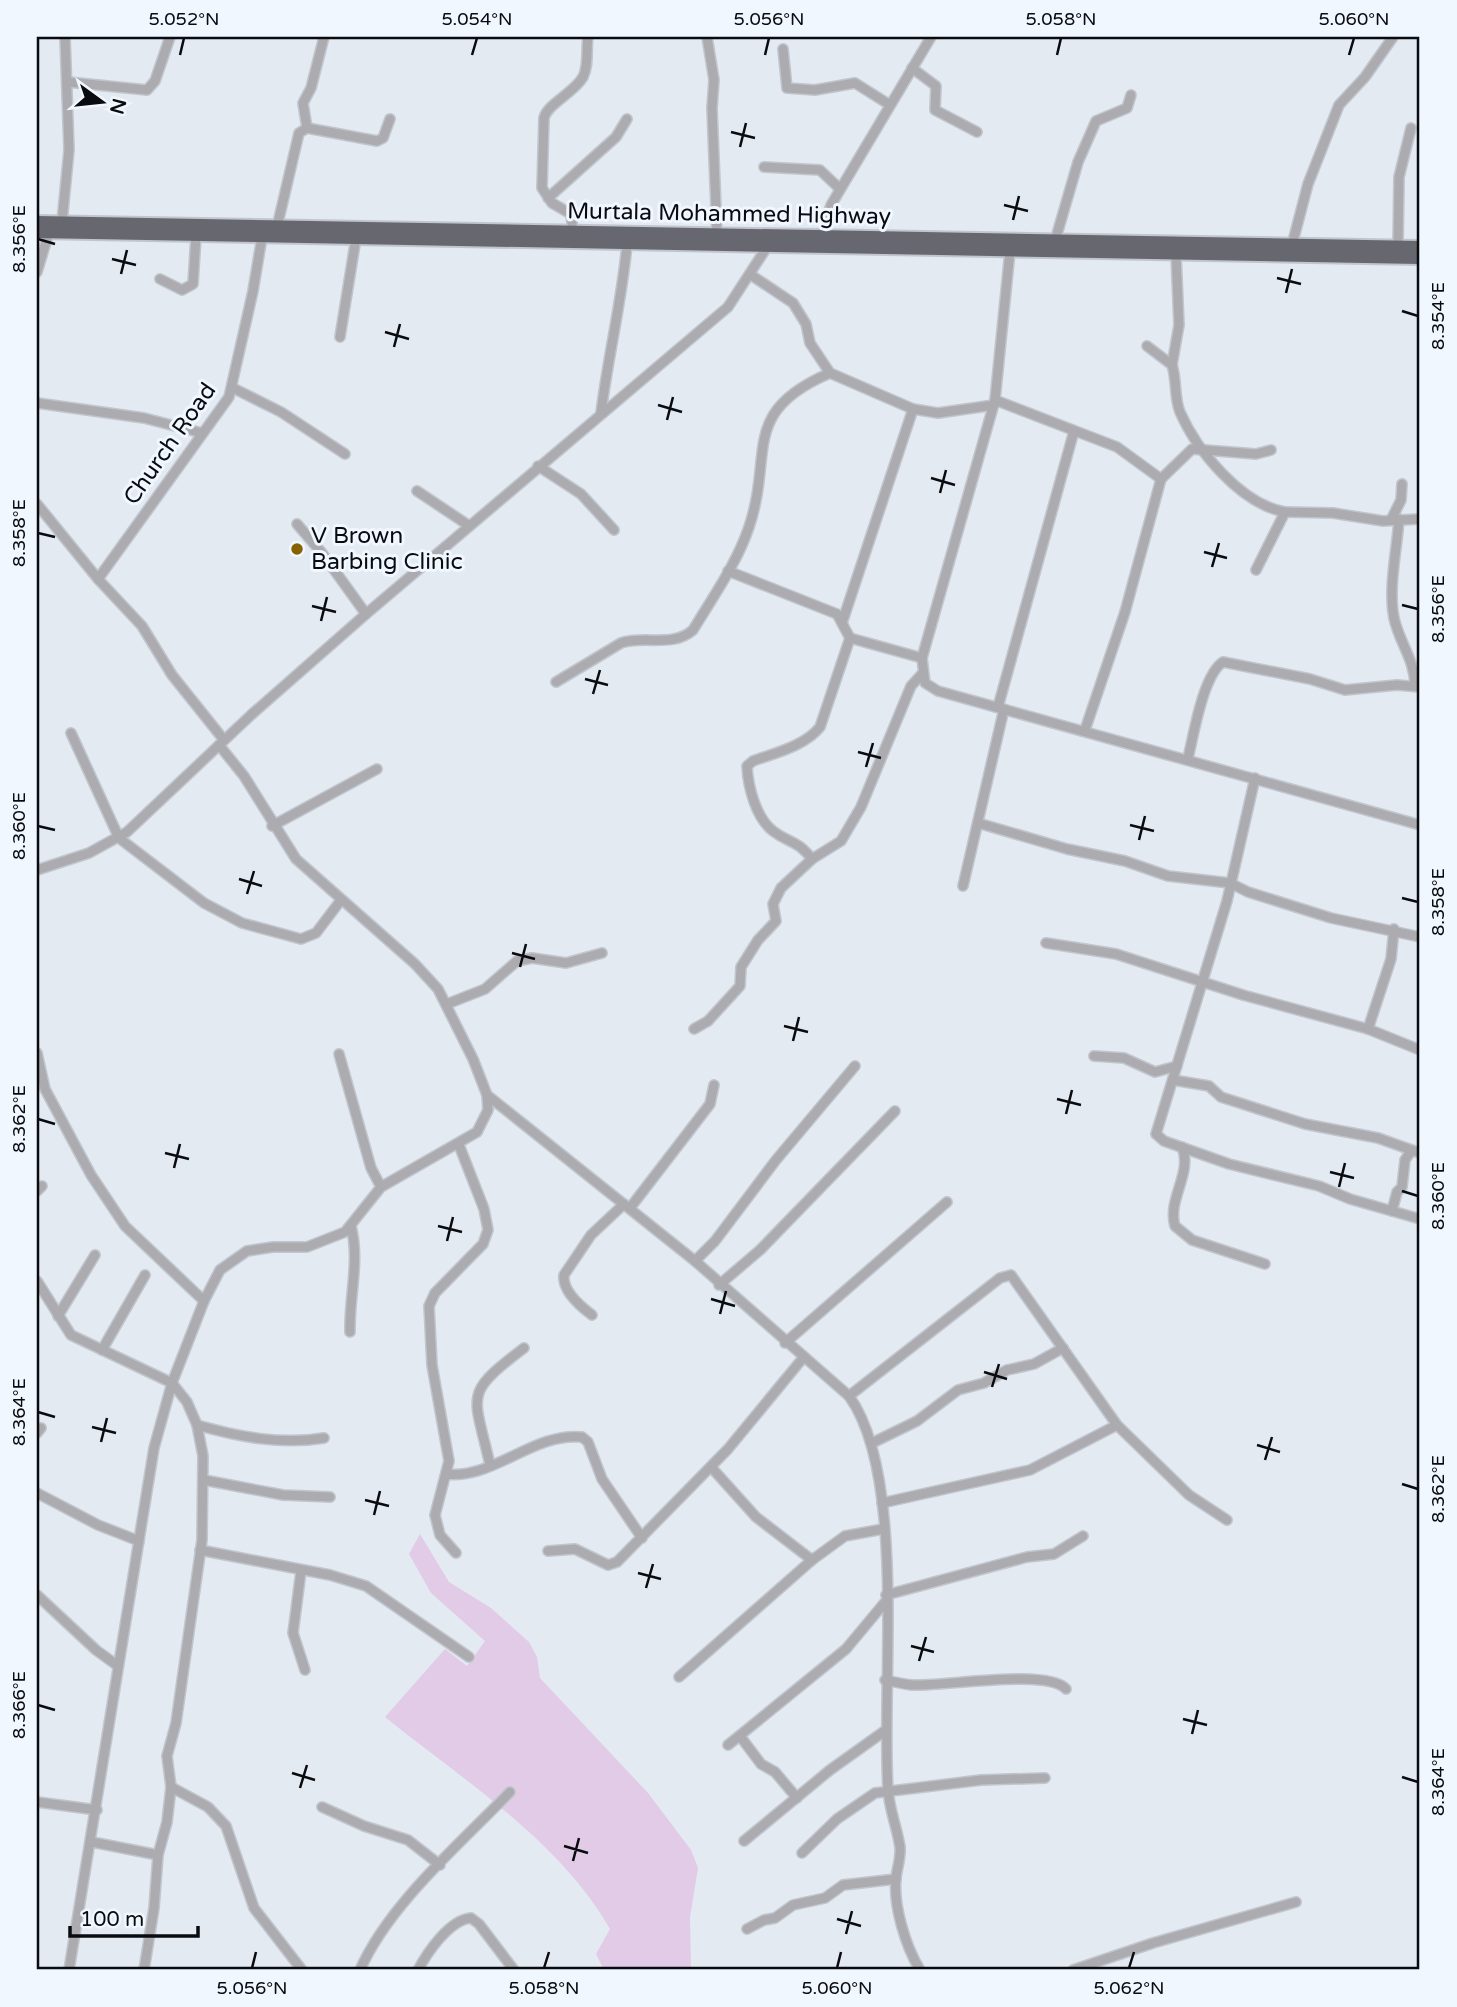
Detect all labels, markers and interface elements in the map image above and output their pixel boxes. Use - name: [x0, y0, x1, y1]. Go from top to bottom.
- text: 5.052°N: [149, 8, 219, 30]
- text: 5.054°N: [442, 8, 512, 30]
- text: 5.056°N: [734, 8, 804, 30]
- text: 5.058°N: [1026, 8, 1096, 30]
- text: 5.060°N: [1319, 8, 1389, 30]
- north arrow: [66, 66, 136, 136]
- text: N: [105, 96, 130, 116]
- street label: Murtala Mohammed Highway: [567, 197, 891, 231]
- text: 8.356°E: [8, 205, 30, 273]
- text: 8.354°E: [1427, 282, 1449, 350]
- street label: Church Road: [118, 378, 222, 510]
- text: 8.358°E: [8, 499, 30, 567]
- place label: V Brown Barbing Clinic: [311, 522, 463, 576]
- marker: V Brown Barbing Clinic: [289, 541, 305, 557]
- text: 8.356°E: [1427, 575, 1449, 643]
- text: 8.360°E: [8, 792, 30, 860]
- text: 8.358°E: [1427, 868, 1449, 936]
- text: 8.362°E: [8, 1085, 30, 1153]
- text: 8.360°E: [1427, 1162, 1449, 1230]
- text: 8.364°E: [8, 1378, 30, 1446]
- text: 8.362°E: [1427, 1455, 1449, 1523]
- text: 8.366°E: [8, 1671, 30, 1739]
- text: 8.364°E: [1427, 1748, 1449, 1816]
- scale bar: [70, 1895, 198, 1939]
- text: 100 m: [80, 1907, 144, 1932]
- text: 5.056°N: [217, 1977, 287, 1999]
- text: 5.058°N: [509, 1977, 579, 1999]
- text: 5.060°N: [802, 1977, 872, 1999]
- text: 5.062°N: [1094, 1977, 1164, 1999]

